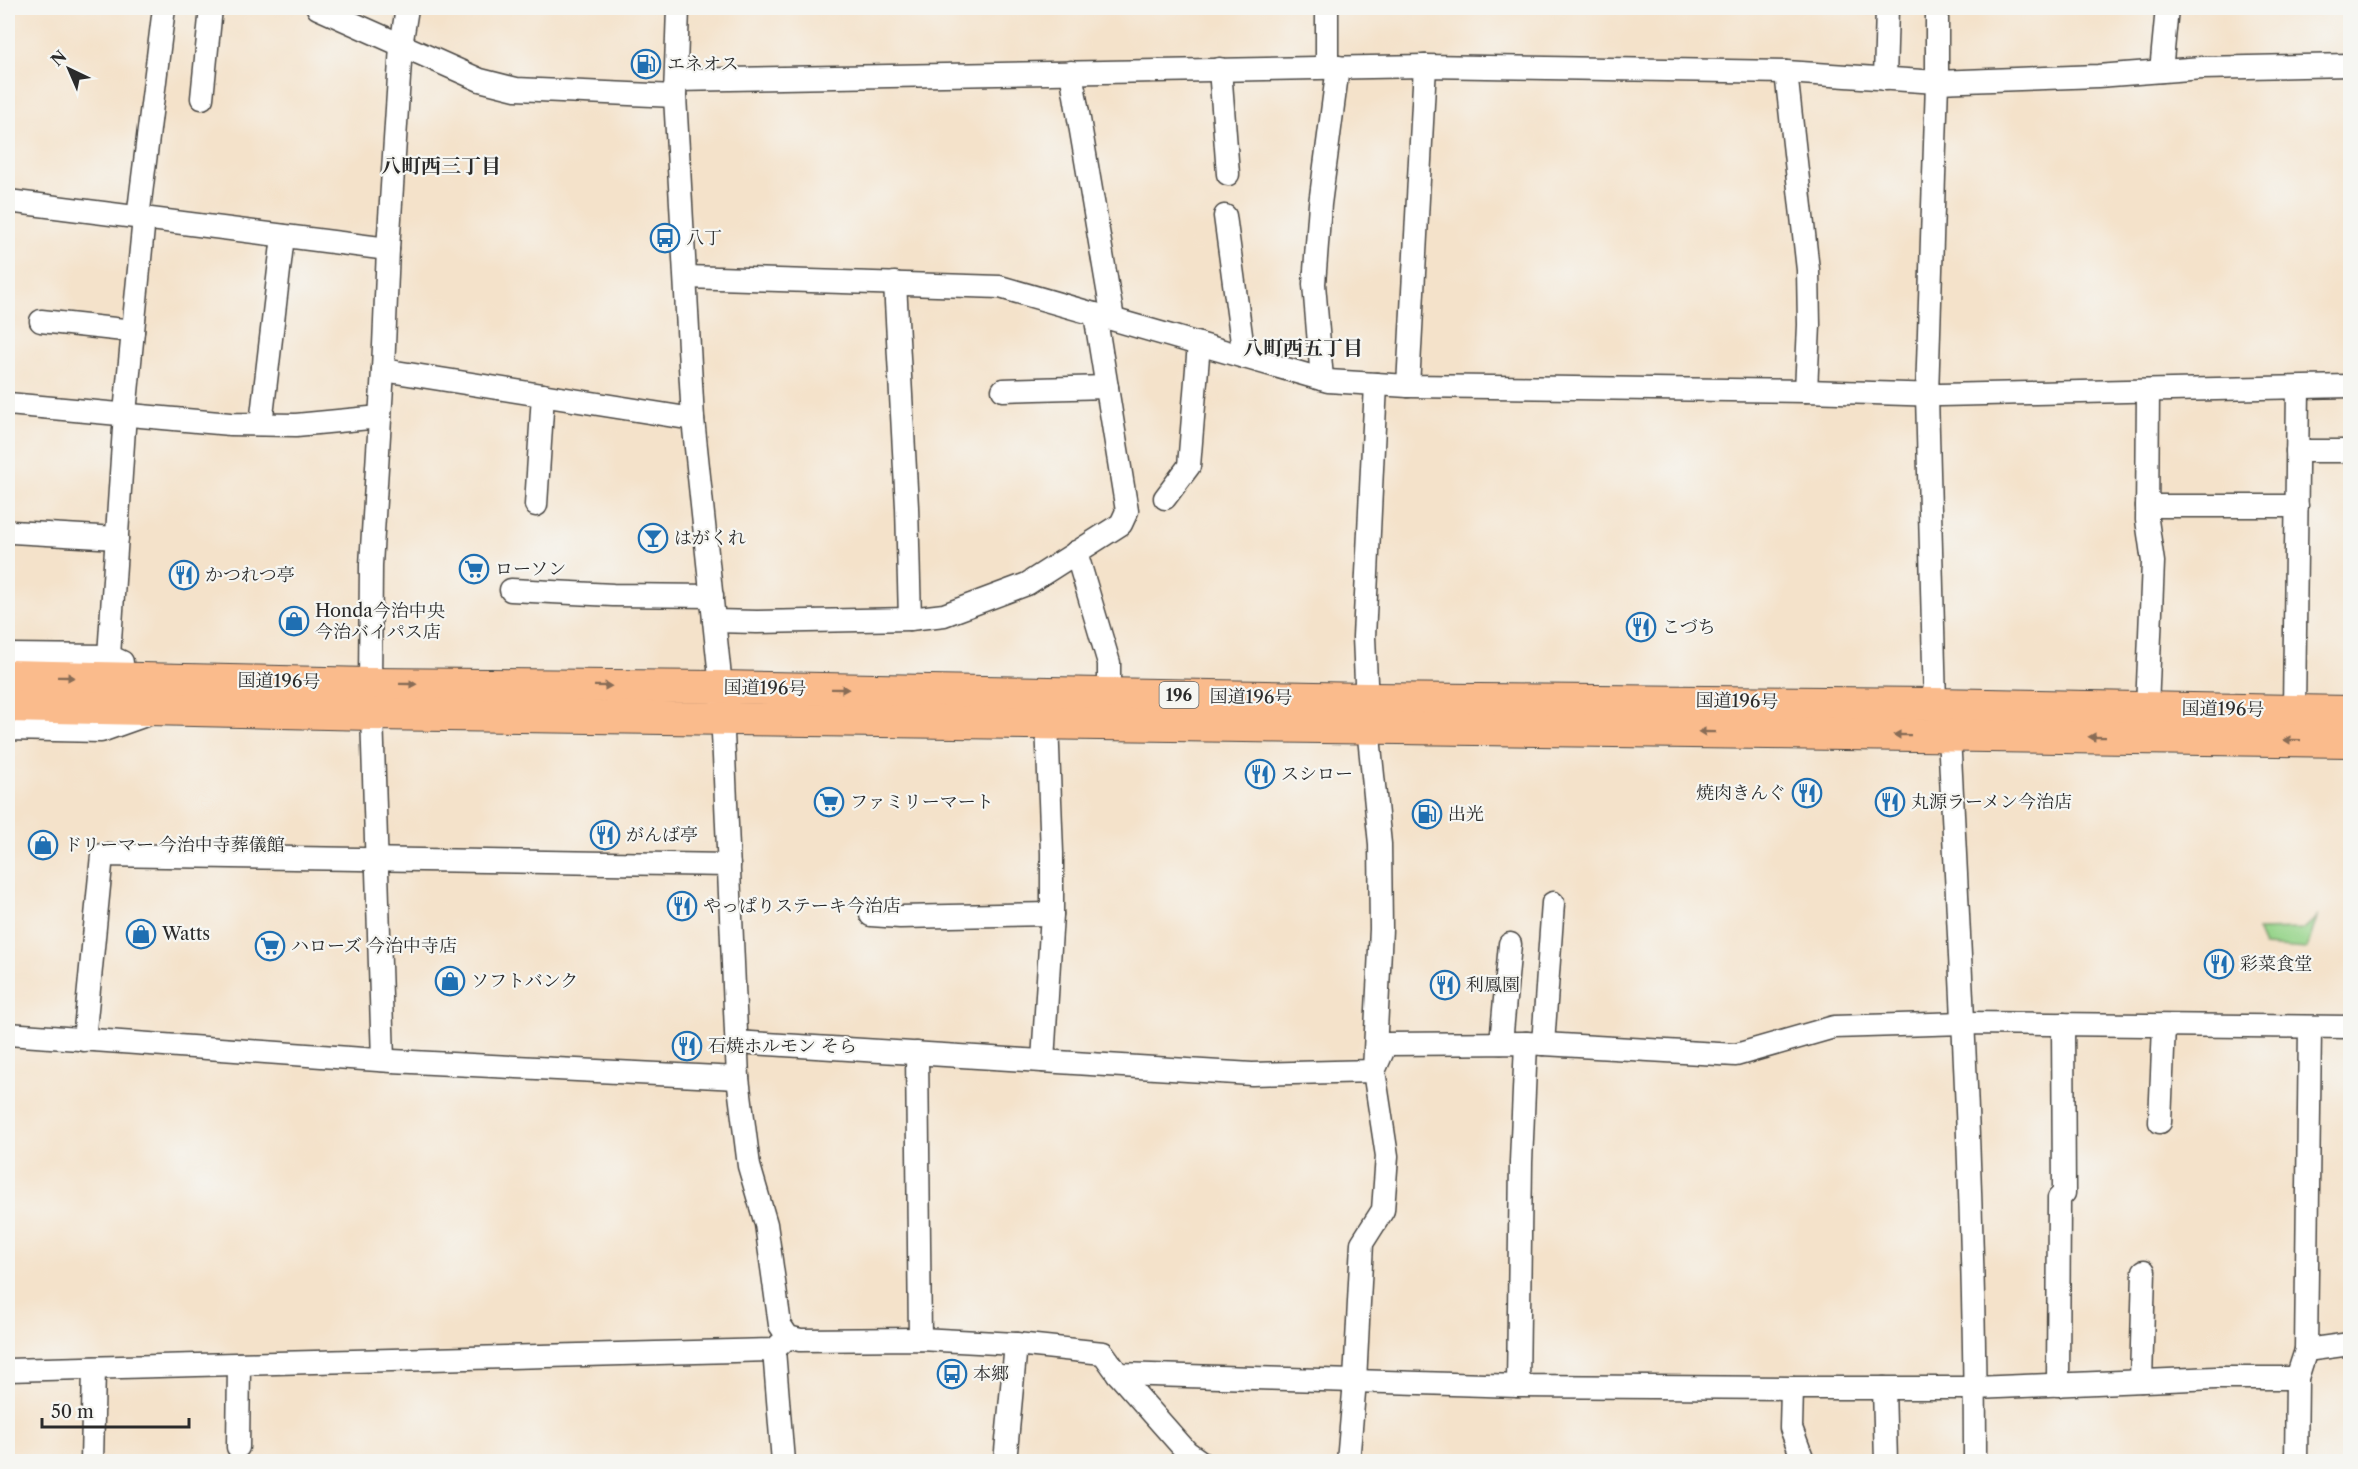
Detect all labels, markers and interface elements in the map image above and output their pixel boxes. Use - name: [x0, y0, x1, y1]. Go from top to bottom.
- north arrow: [39, 39, 99, 99]
- text: N: [47, 46, 71, 70]
- fuel station icon: エネオス: [630, 48, 662, 80]
- place label: エネオス: [667, 53, 739, 75]
- district label: 八町西三丁目: [381, 154, 501, 178]
- bus stop icon: 八丁: [649, 222, 681, 254]
- place label: 八丁: [686, 227, 722, 249]
- district label: 八町西五丁目: [1243, 336, 1363, 360]
- bar icon: はがくれ: [637, 522, 669, 554]
- place label: はがくれ: [674, 527, 746, 549]
- supermarket icon: ローソン: [458, 553, 490, 585]
- place label: ローソン: [495, 558, 566, 580]
- restaurant icon: かつれつ亭: [168, 559, 200, 591]
- place label: かつれつ亭: [205, 564, 295, 586]
- place label: Honda今治中央 今治バイパス店: [315, 600, 445, 643]
- shop icon: Honda今治中央 今治バイパス店: [278, 605, 310, 637]
- restaurant icon: こづち: [1625, 611, 1657, 643]
- place label: こづち: [1662, 616, 1716, 638]
- street label: 国道196号: [237, 669, 321, 693]
- one-way arrow: [56, 672, 75, 681]
- street label: 国道196号: [723, 676, 807, 700]
- one-way arrow: [398, 679, 417, 689]
- one-way arrow: [593, 681, 612, 691]
- road number: 196: [1160, 682, 1198, 708]
- one-way arrow: [830, 684, 849, 694]
- street label: 国道196号: [1209, 685, 1293, 709]
- street label: 国道196号: [1695, 689, 1779, 713]
- street label: 国道196号: [2181, 697, 2265, 721]
- one-way arrow: [1698, 727, 1717, 737]
- one-way arrow: [1893, 730, 1912, 740]
- one-way arrow: [2088, 733, 2107, 742]
- one-way arrow: [2283, 735, 2302, 745]
- restaurant icon: スシロー: [1244, 758, 1276, 790]
- place label: スシロー: [1281, 763, 1353, 785]
- restaurant icon: 焼肉きんぐ: [1791, 777, 1823, 809]
- place label: 焼肉きんぐ: [1696, 782, 1786, 804]
- supermarket icon: ファミリーマート: [813, 786, 845, 818]
- restaurant icon: 丸源ラーメン今治店: [1874, 786, 1906, 818]
- place label: ファミリーマート: [850, 791, 994, 813]
- place label: 丸源ラーメン今治店: [1911, 791, 2072, 813]
- fuel station icon: 出光: [1411, 798, 1443, 830]
- place label: 出光: [1448, 803, 1484, 825]
- restaurant icon: がんば亭: [589, 819, 621, 851]
- place label: がんば亭: [626, 824, 698, 846]
- shop icon: ドリーマー 今治中寺葬儀館: [27, 829, 59, 861]
- place label: ドリーマー 今治中寺葬儀館: [64, 834, 285, 856]
- restaurant icon: やっぱりステーキ今治店: [666, 890, 698, 922]
- place label: やっぱりステーキ今治店: [703, 895, 901, 917]
- shop icon: Watts: [125, 918, 157, 950]
- place label: Watts: [161, 923, 210, 945]
- supermarket icon: ハローズ 今治中寺店: [254, 930, 286, 962]
- place label: ハローズ 今治中寺店: [291, 935, 457, 957]
- restaurant icon: 彩菜食堂: [2203, 948, 2235, 980]
- place label: 彩菜食堂: [2240, 953, 2312, 975]
- shop icon: ソフトバンク: [434, 965, 466, 997]
- restaurant icon: 利鳳園: [1429, 969, 1461, 1001]
- place label: ソフトバンク: [471, 970, 578, 992]
- place label: 利鳳園: [1466, 974, 1520, 996]
- restaurant icon: 石焼ホルモン そら: [671, 1030, 703, 1062]
- place label: 石焼ホルモン そら: [708, 1035, 857, 1057]
- bus stop icon: 本郷: [936, 1358, 968, 1390]
- place label: 本郷: [973, 1363, 1009, 1385]
- scale bar: [42, 1391, 189, 1429]
- text: 50 m: [51, 1401, 94, 1423]

